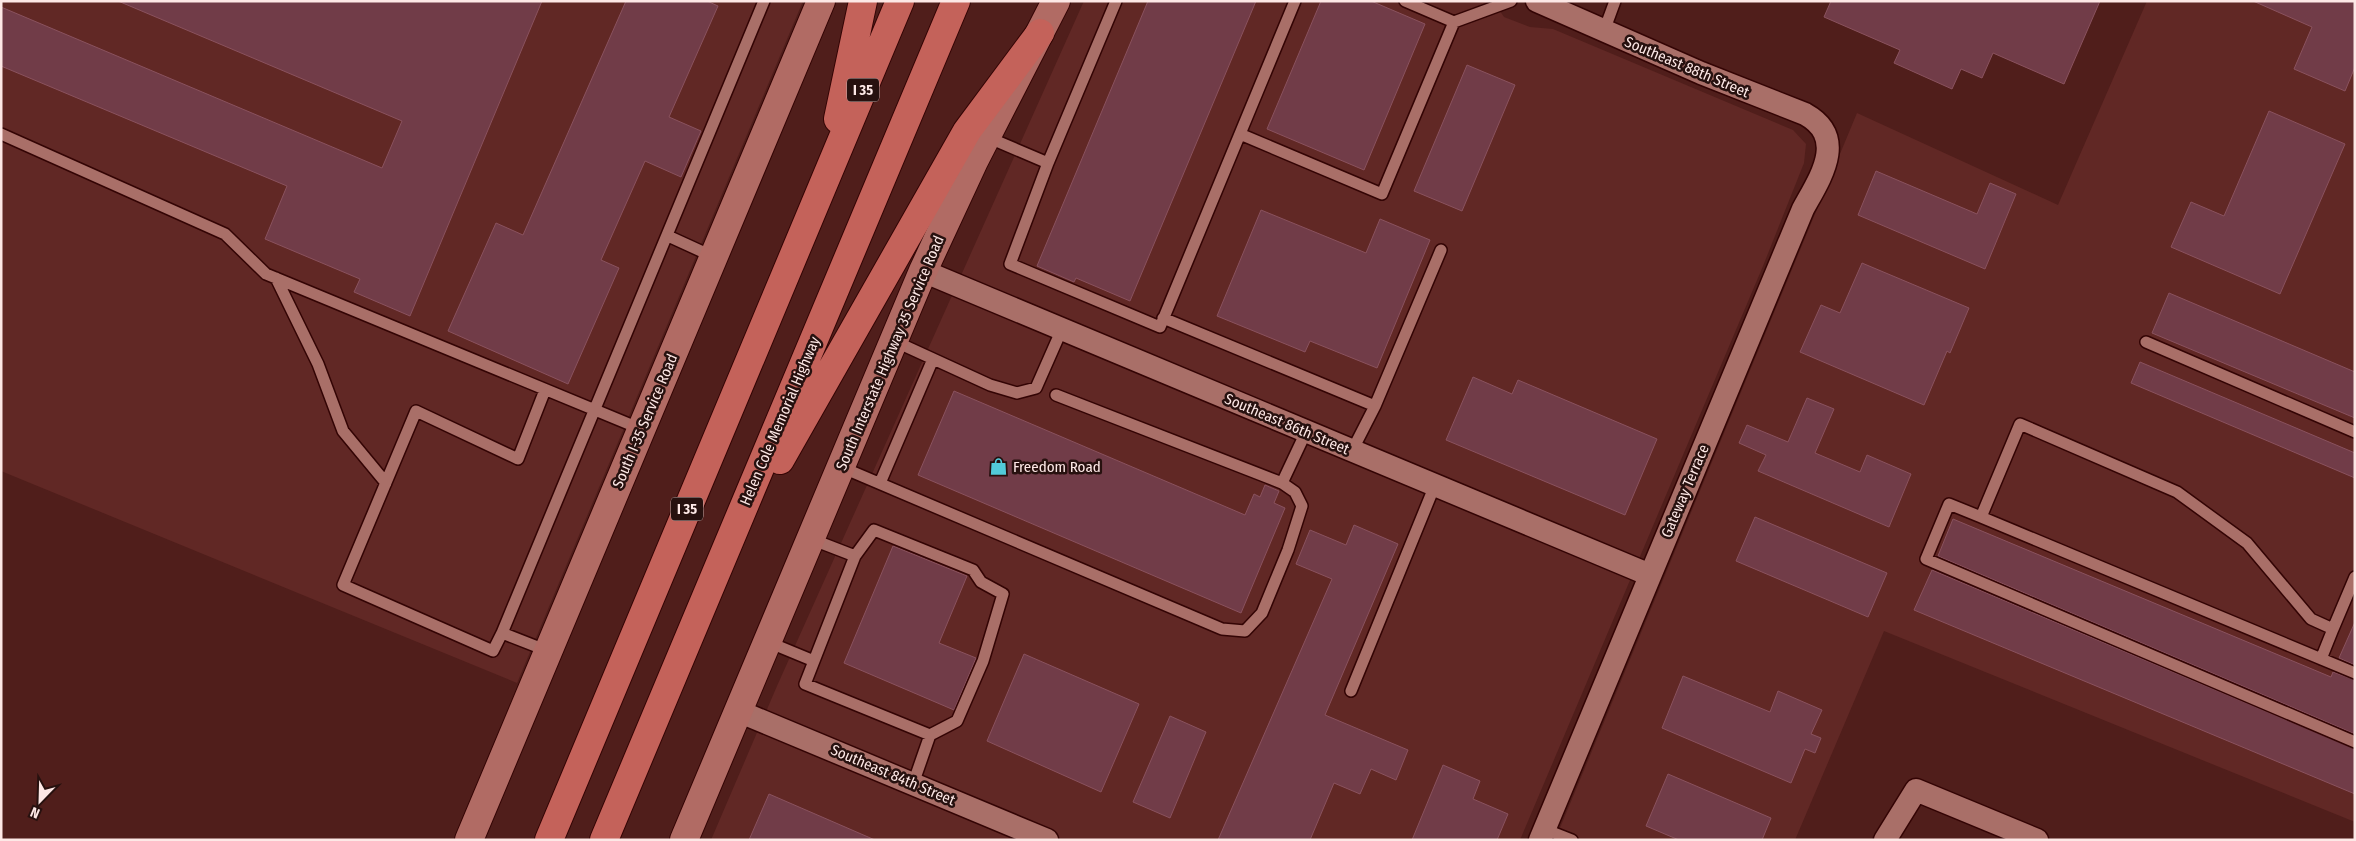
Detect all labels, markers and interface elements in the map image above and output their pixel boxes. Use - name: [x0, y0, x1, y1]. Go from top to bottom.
- street label: Southeast 88th Street: [1622, 33, 1752, 101]
- road number: I 35: [847, 78, 879, 102]
- street label: South Interstate Highway 35 Service Road: [832, 233, 948, 473]
- street label: Helen Cole Memorial Highway: [736, 334, 824, 508]
- street label: South I-35 Service Road: [609, 351, 681, 491]
- street label: Southeast 86th Street: [1222, 390, 1352, 458]
- street label: Gateway Terrace: [1657, 442, 1713, 540]
- shop icon: Freedom Road: [989, 457, 1009, 477]
- place label: Freedom Road: [1013, 458, 1101, 476]
- road number: I 35: [671, 498, 703, 520]
- street label: Southeast 84th Street: [828, 741, 958, 809]
- north arrow: [15, 776, 65, 826]
- text: N: [28, 803, 42, 822]

